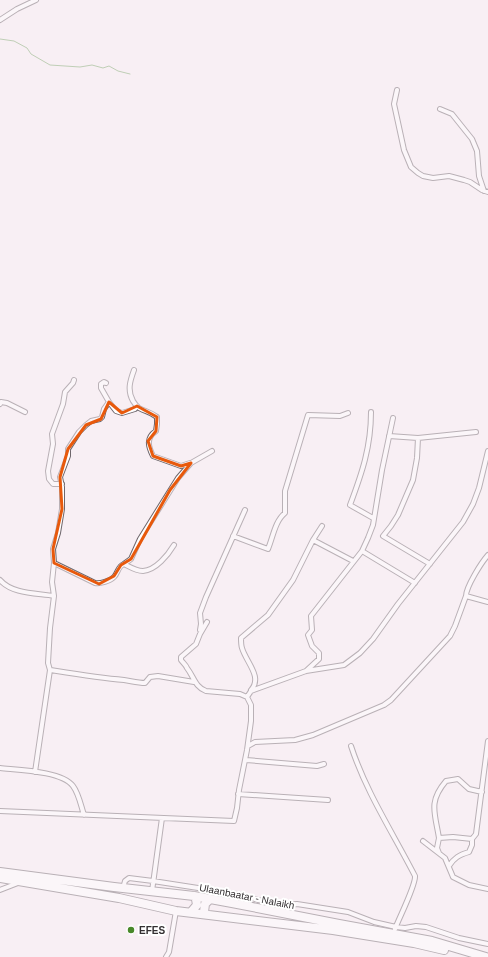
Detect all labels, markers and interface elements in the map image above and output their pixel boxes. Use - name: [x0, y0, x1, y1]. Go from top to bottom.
- street label: Ulaanbaatar - Nalaikh: [198, 882, 295, 911]
- marker: EFES: [126, 925, 136, 935]
- place label: EFES: [139, 925, 165, 936]

